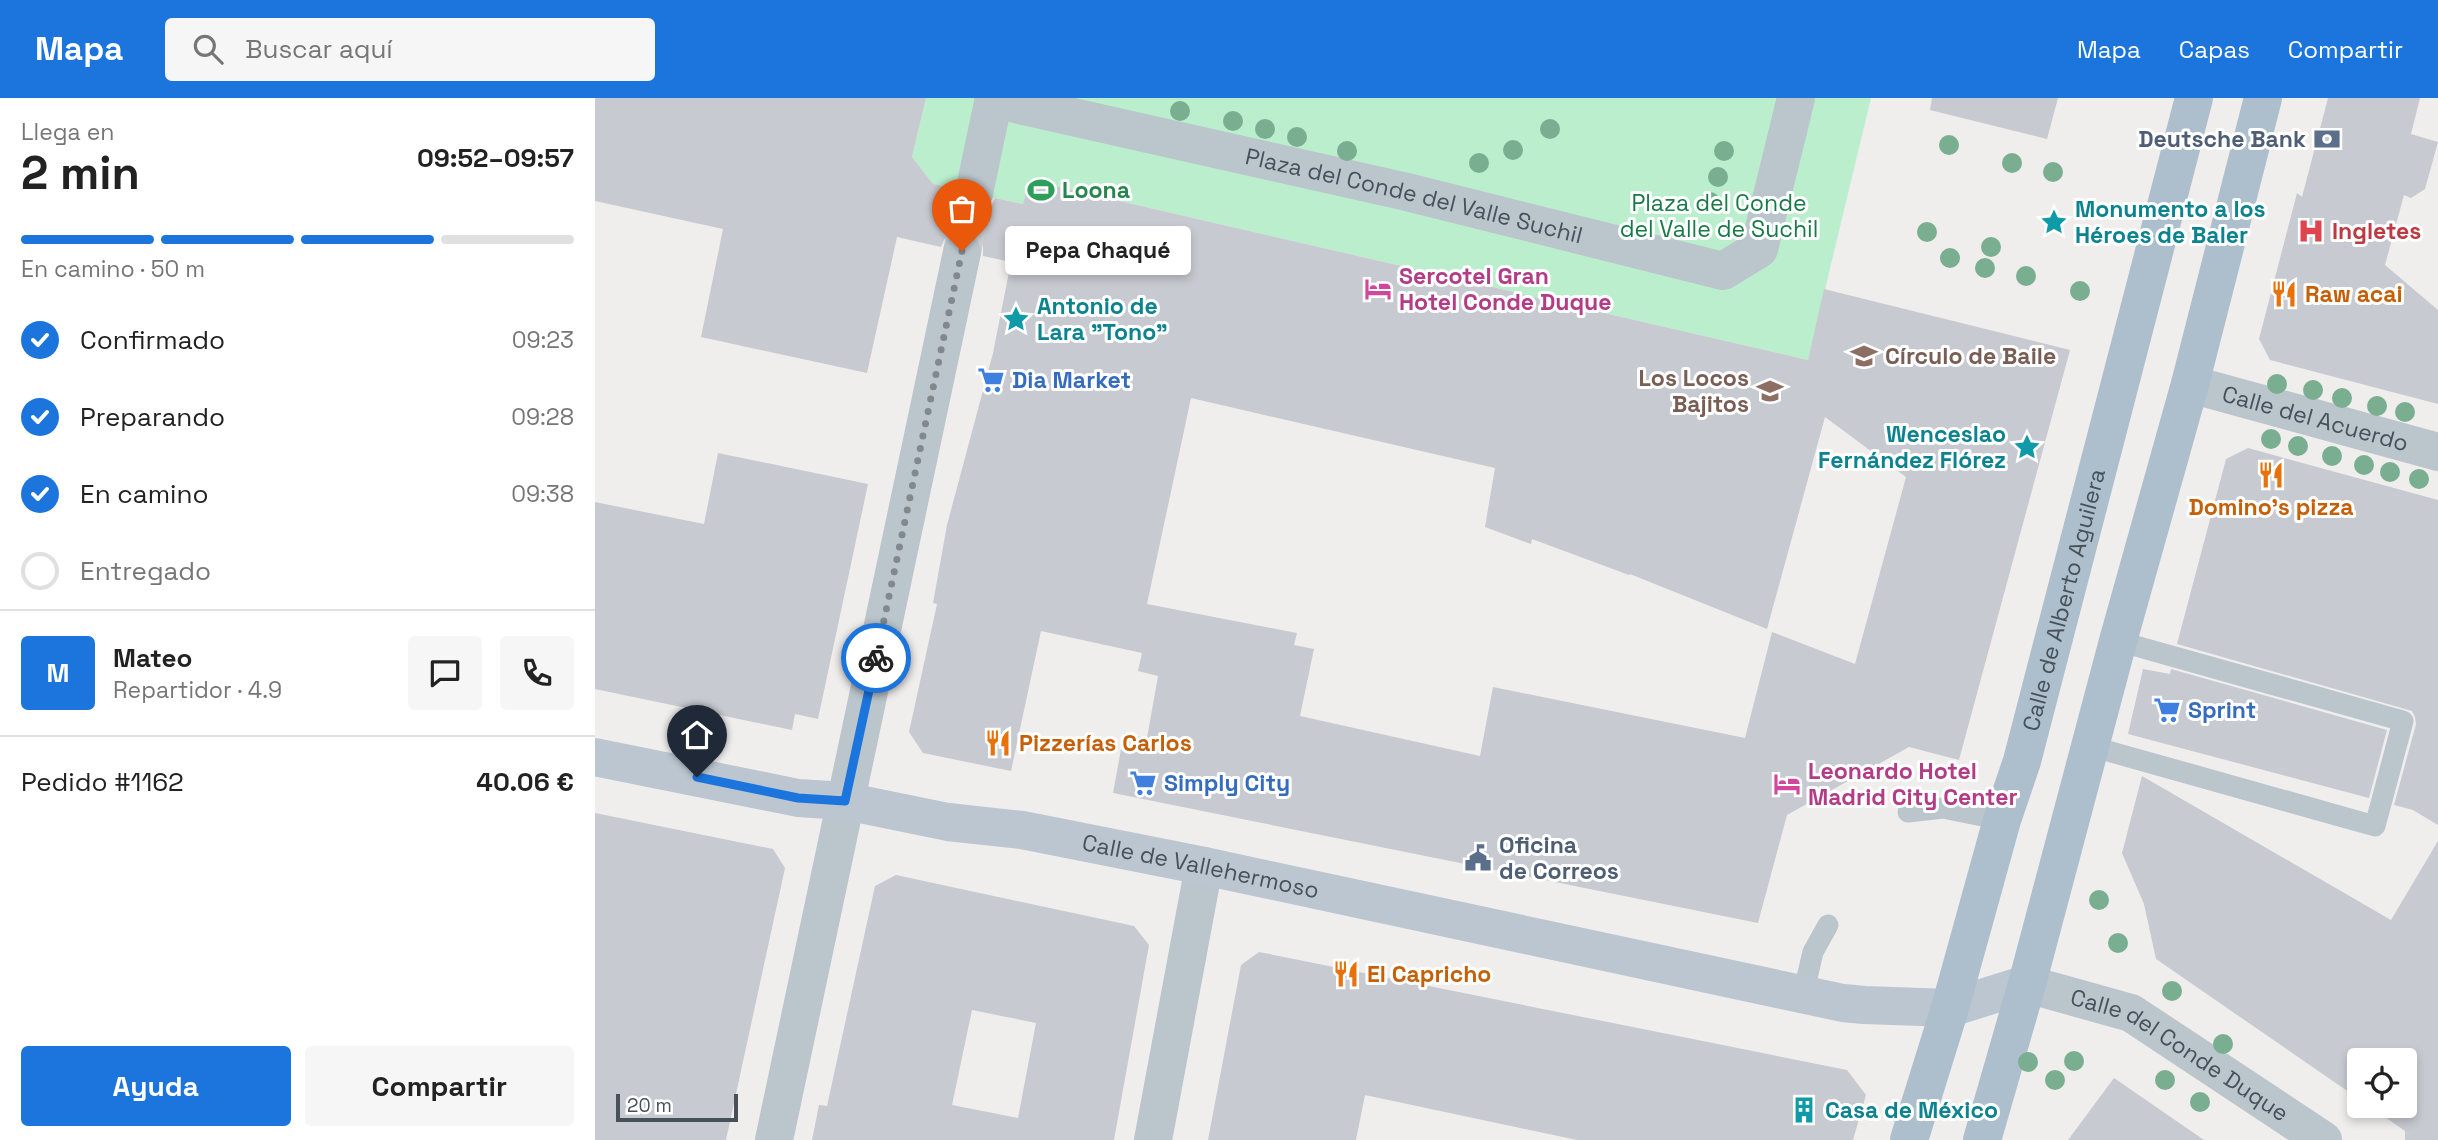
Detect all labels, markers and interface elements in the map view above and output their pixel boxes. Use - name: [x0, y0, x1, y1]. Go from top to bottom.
- search box: [165, 18, 655, 81]
- text: Mapa: [35, 28, 123, 70]
- icon: search: [189, 30, 227, 68]
- text: Buscar aquí: [245, 32, 393, 66]
- text: Mapa: [2077, 34, 2141, 65]
- text: Capas: [2179, 34, 2250, 65]
- text: Compartir: [2288, 34, 2403, 65]
- text: Llega en: [21, 117, 114, 147]
- place label: Deutsche Bank: [2138, 124, 2306, 154]
- bank icon: Deutsche Bank: [2312, 124, 2342, 154]
- text: 09:52–09:57: [417, 141, 574, 175]
- street label: Plaza del Conde del Valle Suchil: [1243, 141, 1586, 250]
- text: 2 min: [21, 144, 140, 202]
- sports icon: Loona: [1026, 175, 1056, 205]
- place label: Loona: [1062, 175, 1130, 205]
- pin: [932, 179, 992, 251]
- park label: Plaza del Conde del Valle de Suchil: [1620, 188, 1818, 244]
- icon: bag: [943, 190, 981, 228]
- place label: Monumento a los Héroes de Baler: [2075, 194, 2266, 250]
- place icon: Monumento a los Héroes de Baler: [2039, 207, 2069, 237]
- hospital icon: Ingletes: [2296, 216, 2326, 246]
- place label: Ingletes: [2332, 216, 2421, 246]
- callout: Pepa Chaqué: [1004, 226, 1189, 276]
- text: Pepa Chaqué: [1026, 235, 1170, 265]
- text: En camino · 50 m: [21, 254, 205, 284]
- place label: Sercotel Gran Hotel Conde Duque: [1399, 261, 1612, 317]
- hotel icon: Sercotel Gran Hotel Conde Duque: [1363, 274, 1393, 304]
- restaurant icon: Raw acai: [2269, 279, 2299, 309]
- place label: Raw acai: [2305, 279, 2403, 309]
- place label: Antonio de Lara "Tono": [1037, 291, 1168, 347]
- place icon: Antonio de Lara "Tono": [1001, 304, 1031, 334]
- icon: check: [21, 321, 59, 359]
- text: Confirmado: [80, 323, 225, 357]
- text: 09:23: [512, 325, 574, 355]
- school or university icon: Círculo de Baile: [1849, 341, 1879, 371]
- place label: Círculo de Baile: [1885, 341, 2056, 371]
- place label: Los Locos Bajitos: [1638, 363, 1749, 419]
- supermarket icon: Dia Market: [976, 365, 1006, 395]
- place label: Dia Market: [1012, 365, 1131, 395]
- school or university icon: Los Locos Bajitos: [1755, 376, 1785, 406]
- street label: Calle del Acuerdo: [2219, 379, 2412, 458]
- icon: check: [21, 398, 59, 436]
- text: Preparando: [80, 400, 225, 434]
- text: 09:28: [511, 402, 574, 432]
- place label: Wenceslao Fernández Flórez: [1818, 419, 2006, 475]
- place icon: Wenceslao Fernández Flórez: [2012, 432, 2042, 462]
- restaurant icon: Domino's pizza: [2256, 460, 2286, 490]
- street label: Calle de Alberto Aguilera: [2015, 466, 2112, 734]
- icon: check: [21, 475, 59, 513]
- text: En camino: [80, 477, 209, 511]
- text: 09:38: [511, 479, 574, 509]
- place label: Domino's pizza: [2188, 492, 2354, 522]
- text: Entregado: [80, 554, 211, 588]
- courier: [841, 623, 911, 693]
- button: chat: [408, 636, 482, 710]
- button: phone: [500, 636, 574, 710]
- icon: bike: [857, 639, 895, 677]
- text: Mateo: [113, 641, 192, 675]
- text: M: [47, 656, 69, 690]
- text: Repartidor · 4.9: [113, 675, 282, 705]
- supermarket icon: Sprint: [2152, 695, 2182, 725]
- place label: Sprint: [2188, 695, 2256, 725]
- pin: [667, 705, 727, 777]
- icon: home: [678, 716, 716, 754]
- restaurant icon: Pizzerías Carlos: [983, 728, 1013, 758]
- place label: Pizzerías Carlos: [1019, 728, 1192, 758]
- place label: Leonardo Hotel Madrid City Center: [1808, 756, 2018, 812]
- text: Pedido #1162: [21, 765, 184, 799]
- text: 40.06 €: [476, 765, 574, 799]
- supermarket icon: Simply City: [1128, 768, 1158, 798]
- place label: Simply City: [1164, 768, 1290, 798]
- hotel icon: Leonardo Hotel Madrid City Center: [1772, 769, 1802, 799]
- street label: Calle de Vallehermoso: [1080, 827, 1322, 905]
- place label: Oficina de Correos: [1499, 830, 1619, 886]
- public building icon: Oficina de Correos: [1463, 843, 1493, 873]
- restaurant icon: El Capricho: [1331, 959, 1361, 989]
- place label: El Capricho: [1367, 959, 1491, 989]
- street label: Calle del Conde Duque: [2067, 982, 2295, 1128]
- button: Ayuda: [21, 1046, 291, 1126]
- button: Compartir: [305, 1046, 574, 1126]
- map controls: [2347, 1048, 2417, 1118]
- button: locate: [2347, 1048, 2417, 1118]
- scale bar: [616, 1091, 739, 1123]
- text: 20 m: [627, 1093, 672, 1118]
- building icon: Casa de México: [1789, 1095, 1819, 1125]
- place label: Casa de México: [1825, 1095, 1998, 1125]

